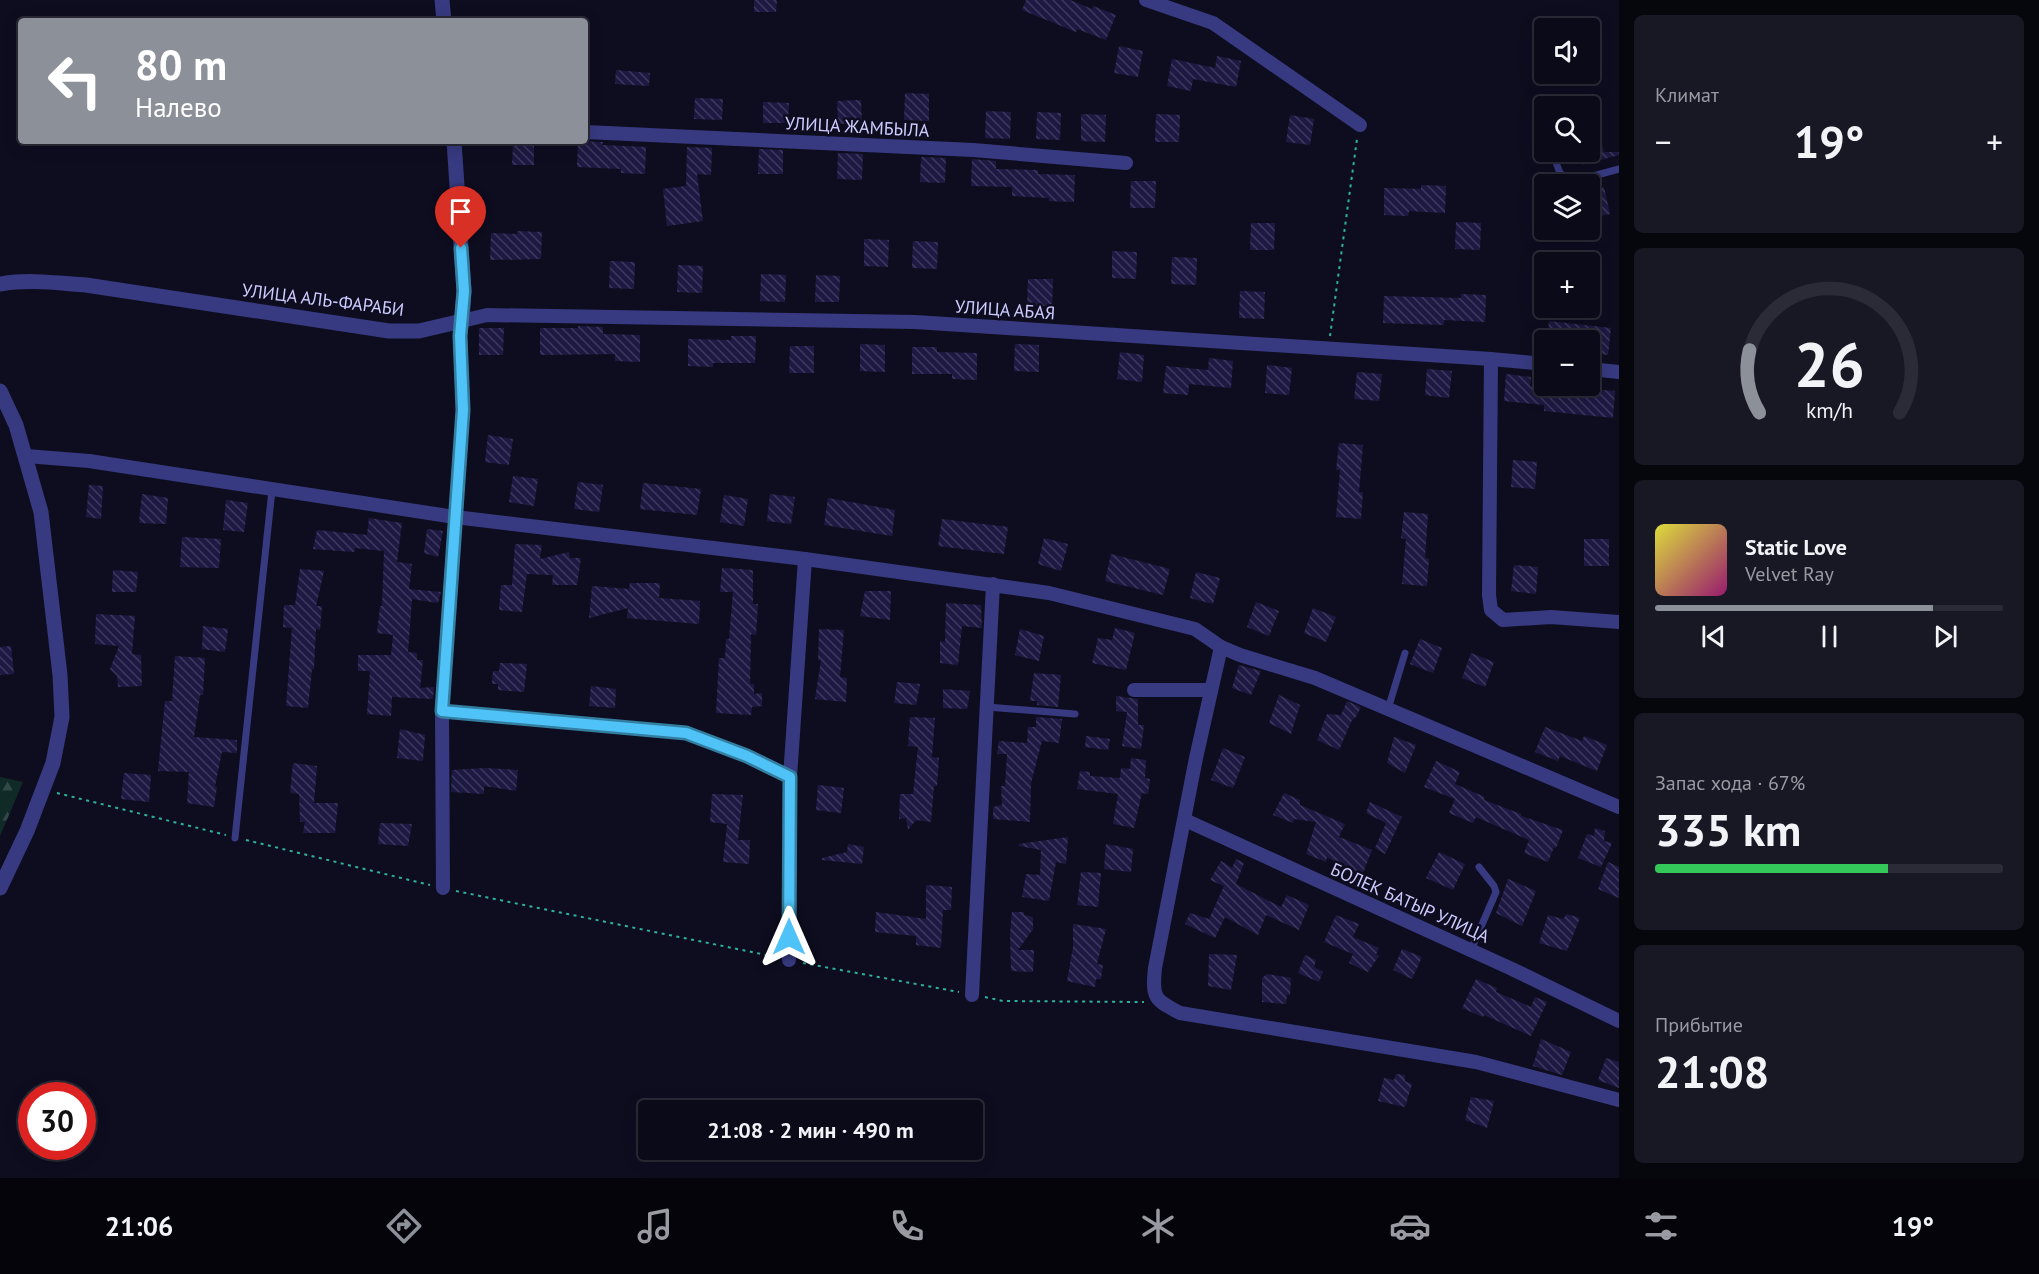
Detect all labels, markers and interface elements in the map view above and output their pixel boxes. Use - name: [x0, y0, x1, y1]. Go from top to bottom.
- map controls: [1534, 18, 1600, 396]
- button: sound: [1534, 18, 1600, 84]
- text: 80 m: [135, 37, 227, 92]
- icon: left: [36, 42, 114, 120]
- text: Климат: [1655, 82, 1719, 108]
- text: Налево: [135, 90, 222, 124]
- button: search: [1534, 96, 1600, 162]
- street label: УЛИЦА ЖАМБЫЛА: [784, 111, 930, 142]
- text: 19°: [1794, 112, 1864, 170]
- text: −: [1655, 120, 1672, 163]
- text: +: [1986, 120, 2003, 163]
- button: layers: [1534, 174, 1600, 240]
- pin: [435, 186, 486, 248]
- icon: arrive: [444, 195, 477, 228]
- button: +: [1534, 252, 1600, 318]
- street label: УЛИЦА АЛЬ-ФАРАБИ: [241, 278, 405, 321]
- street label: УЛИЦА АБАЯ: [954, 295, 1056, 324]
- text: 26: [1794, 324, 1864, 405]
- button: −: [1534, 330, 1600, 396]
- text: km/h: [1805, 397, 1852, 425]
- text: Static Love: [1745, 533, 1847, 561]
- text: Velvet Ray: [1745, 561, 1834, 587]
- icon: previous: [1697, 620, 1730, 653]
- icon: pause: [1813, 620, 1846, 653]
- icon: next: [1929, 620, 1962, 653]
- text: Запас хода · 67%: [1655, 770, 1805, 796]
- text: 335 km: [1655, 800, 1801, 858]
- street label: БОЛЕК БАТЫР УЛИЦА: [1327, 857, 1494, 948]
- position arrow: [757, 905, 821, 969]
- text: Прибытие: [1655, 1012, 1743, 1038]
- text: 21:08: [1655, 1042, 1769, 1100]
- speed limit sign: 30: [18, 1082, 96, 1160]
- text: 21:08 · 2 мин · 490 m: [707, 1116, 914, 1144]
- icon: directions: [383, 1205, 425, 1247]
- icon: music: [634, 1205, 676, 1247]
- icon: phone: [886, 1205, 928, 1247]
- icon: climate: [1137, 1205, 1179, 1247]
- icon: car: [1389, 1205, 1431, 1247]
- icon: filters: [1640, 1205, 1682, 1247]
- text: 21:06: [105, 1209, 173, 1243]
- text: 19°: [1892, 1209, 1934, 1243]

